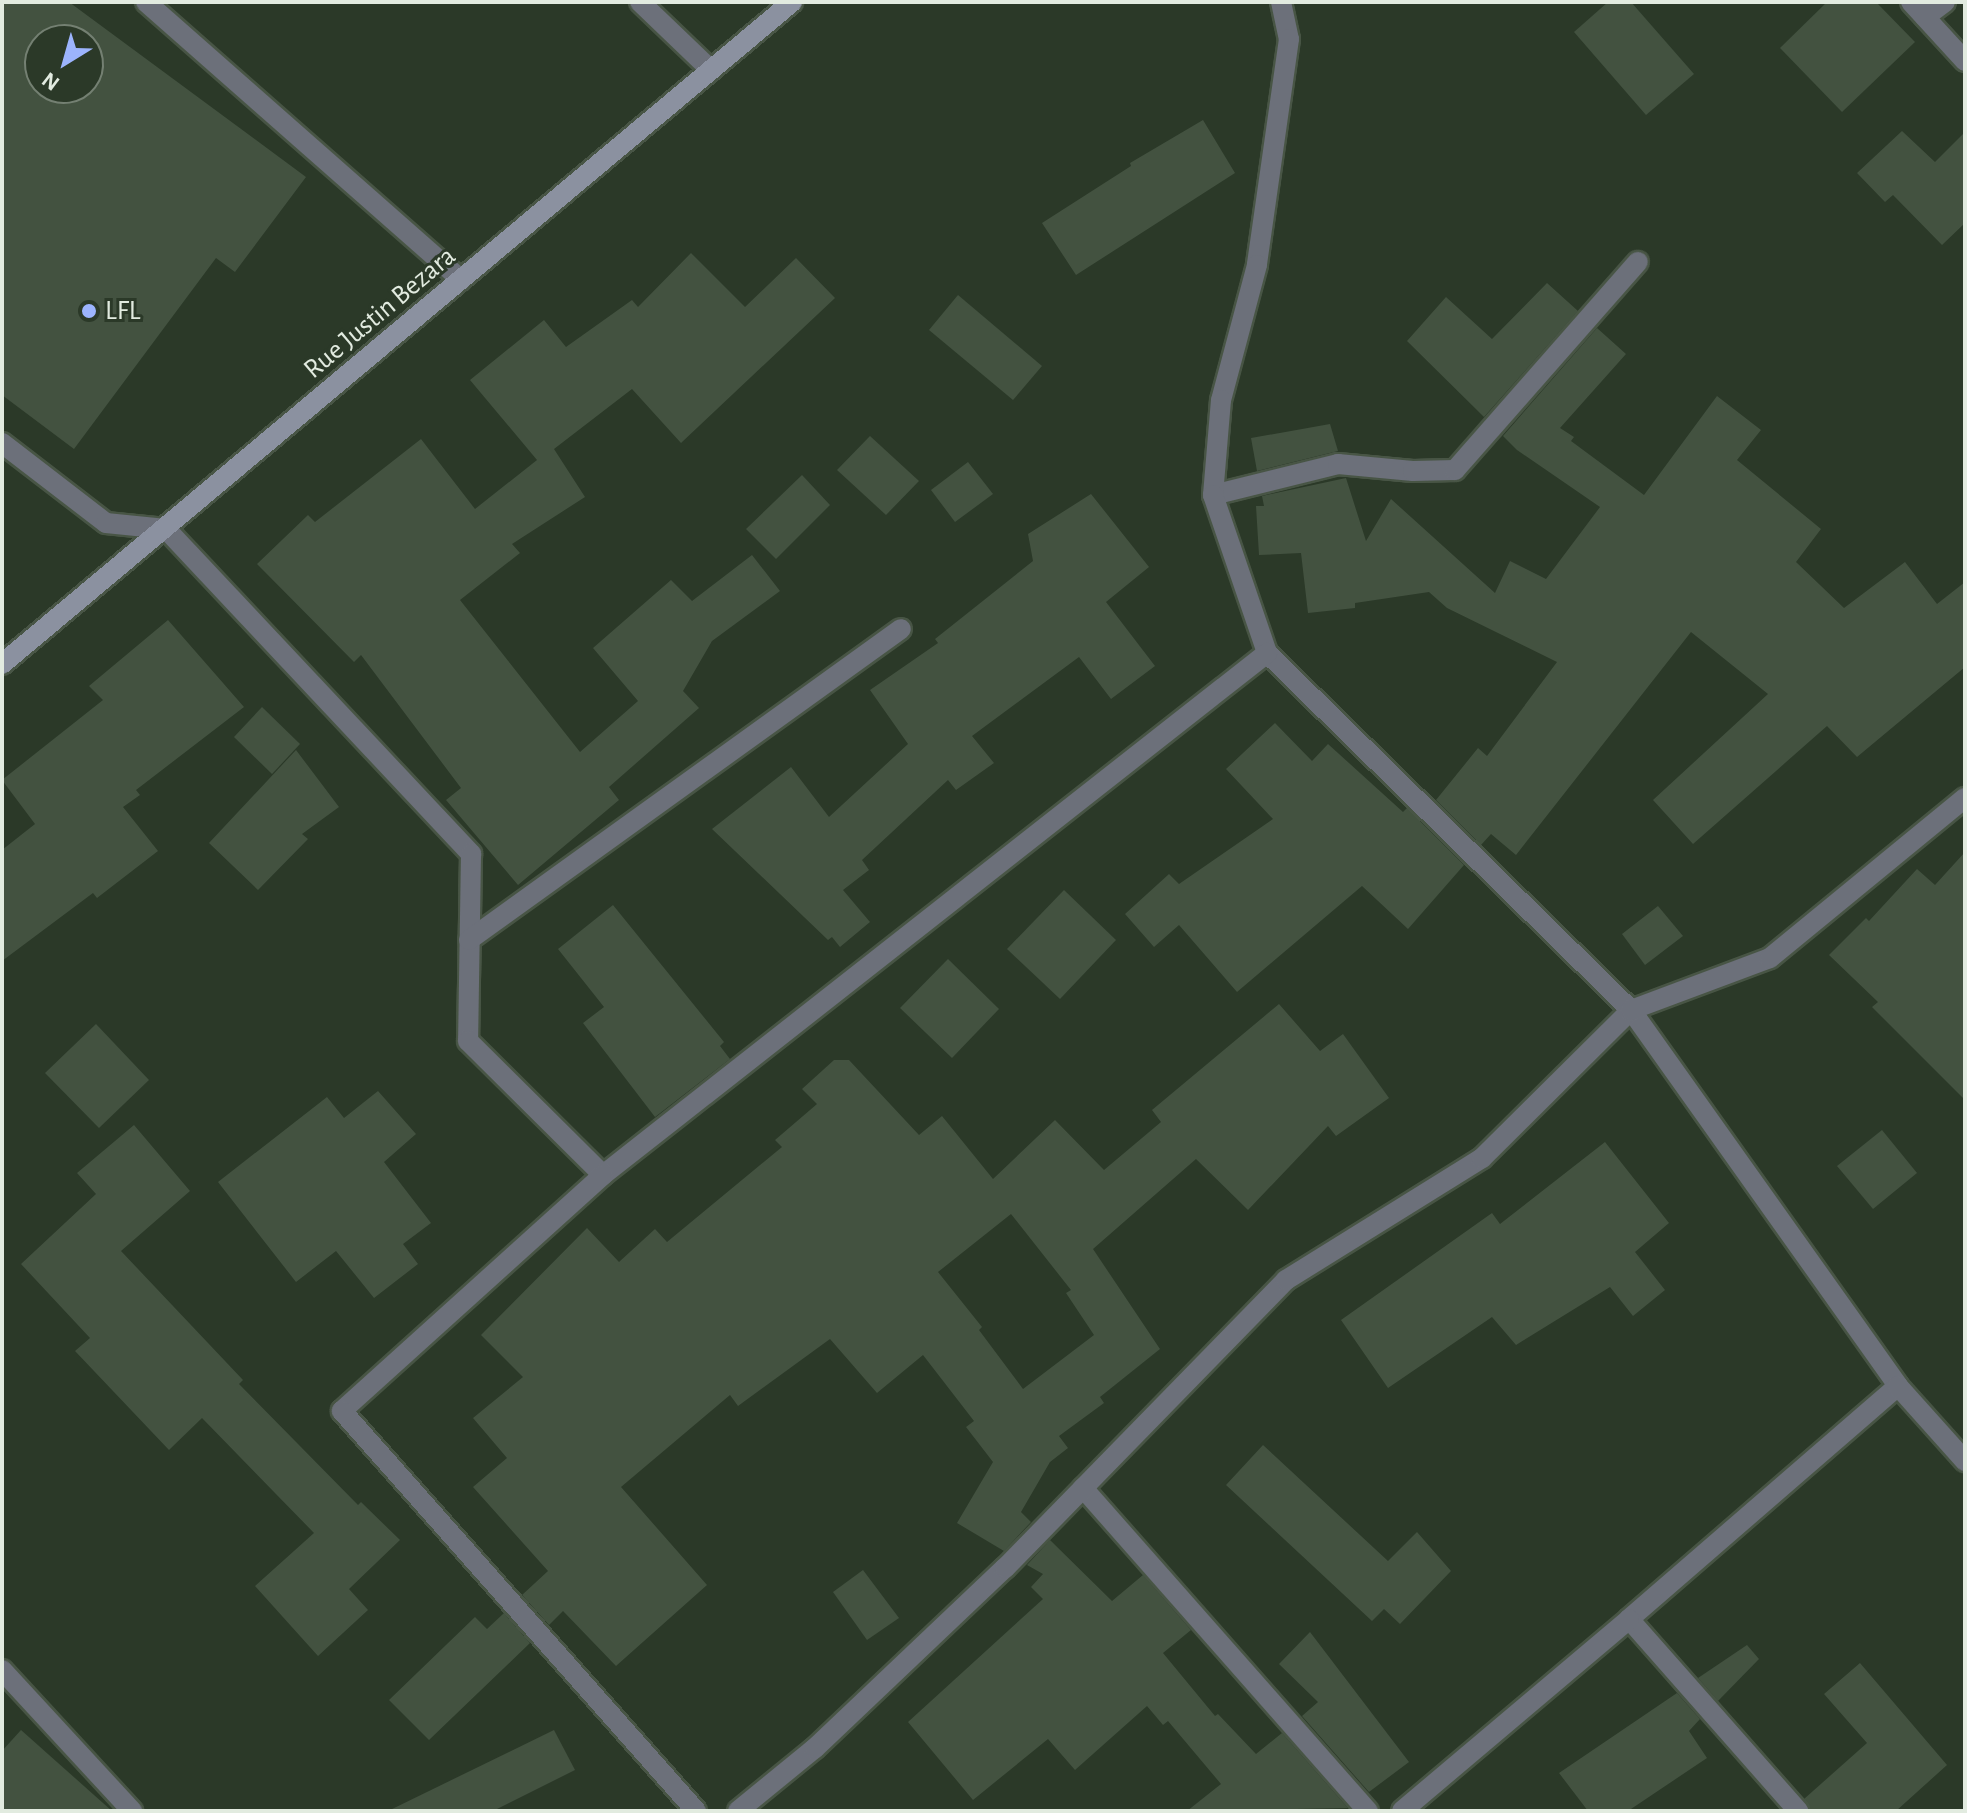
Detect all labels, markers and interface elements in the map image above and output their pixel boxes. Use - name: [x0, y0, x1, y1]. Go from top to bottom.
- north arrow: [24, 24, 104, 104]
- text: N: [38, 68, 63, 95]
- street label: Rue Justin Bezara: [297, 240, 463, 386]
- place label: LFL: [105, 294, 140, 328]
- marker: LFL: [80, 302, 98, 320]

